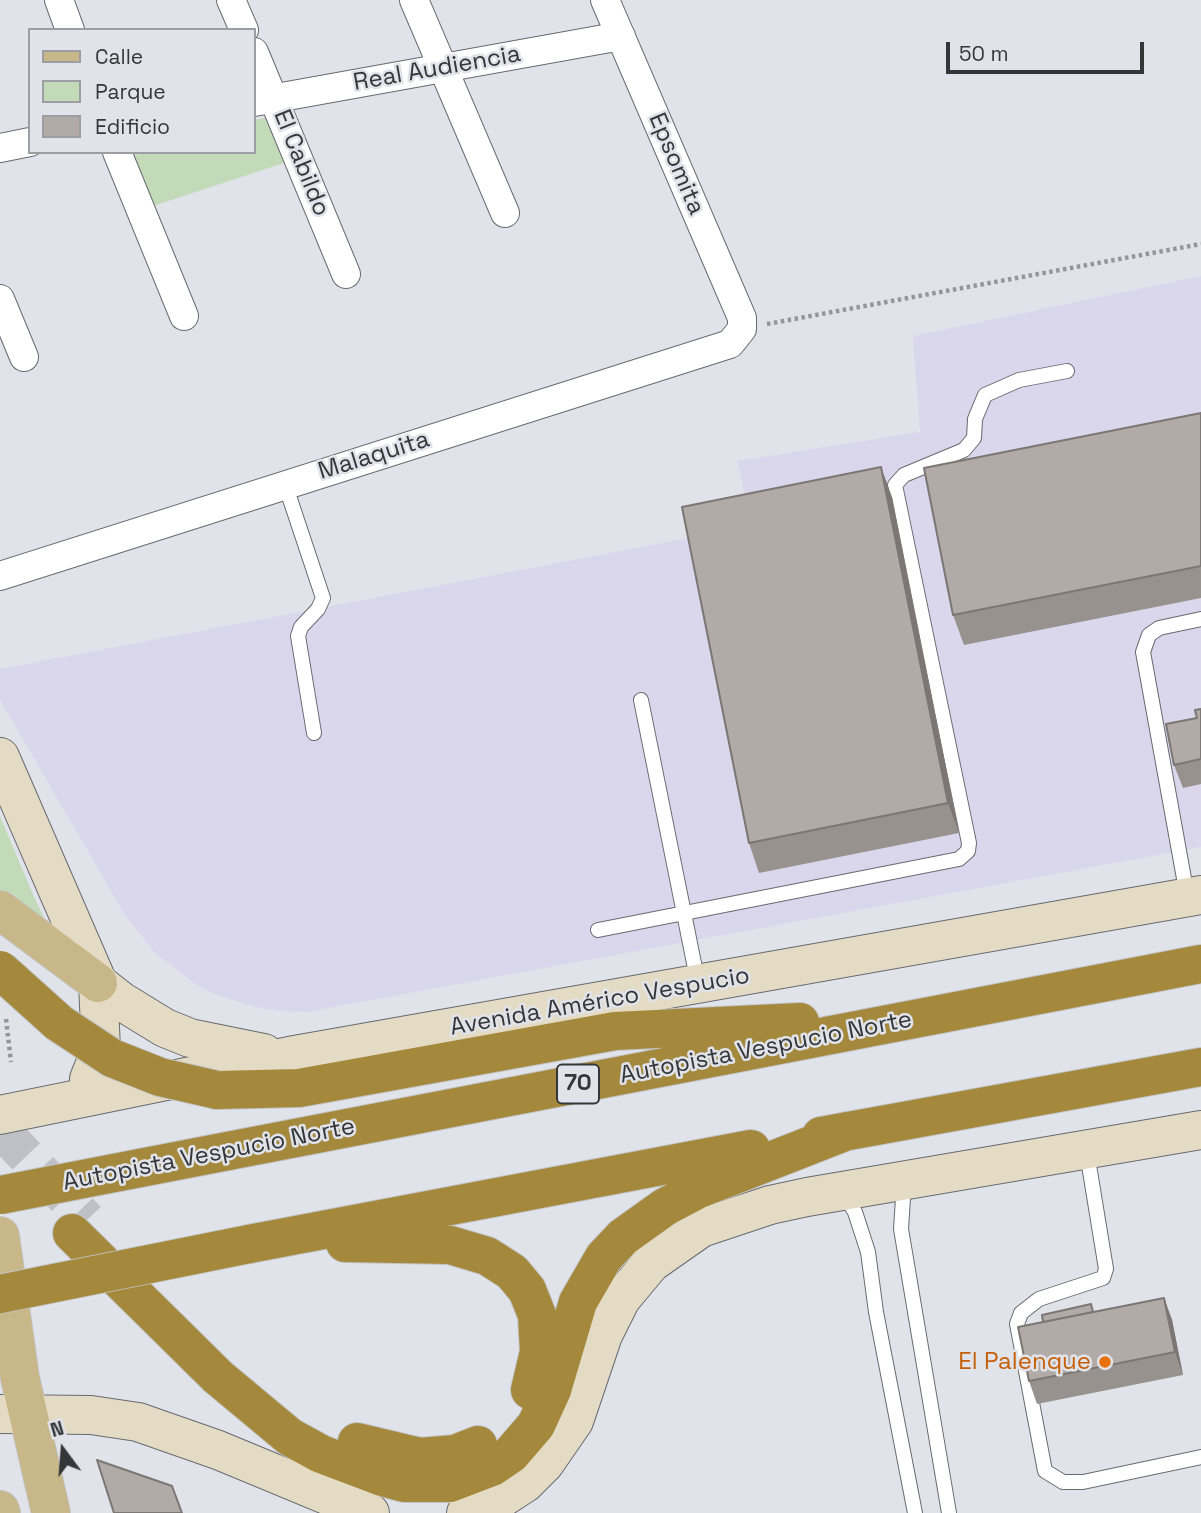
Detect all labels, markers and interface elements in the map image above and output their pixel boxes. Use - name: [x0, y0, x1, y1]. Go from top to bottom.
- legend: [28, 28, 256, 154]
- scale bar: [949, 28, 1147, 72]
- street label: Real Audiencia: [351, 40, 523, 98]
- text: 50 m: [959, 40, 1009, 67]
- text: Calle: [95, 43, 143, 70]
- text: Parque: [95, 78, 166, 105]
- street label: El Cabildo: [267, 106, 335, 220]
- street label: Epsomita: [642, 109, 710, 219]
- text: Edificio: [95, 113, 170, 140]
- street label: Malaquita: [315, 425, 433, 487]
- street label: Avenida Américo Vespucio: [448, 961, 752, 1043]
- street label: Autopista Vespucio Norte: [618, 1006, 914, 1090]
- road number: 70: [557, 1064, 599, 1104]
- street label: Autopista Vespucio Norte: [61, 1113, 357, 1197]
- place label: El Palenque: [958, 1348, 1091, 1376]
- marker: El Palenque: [1097, 1354, 1113, 1370]
- north arrow: [28, 1415, 98, 1485]
- text: N: [48, 1416, 67, 1443]

